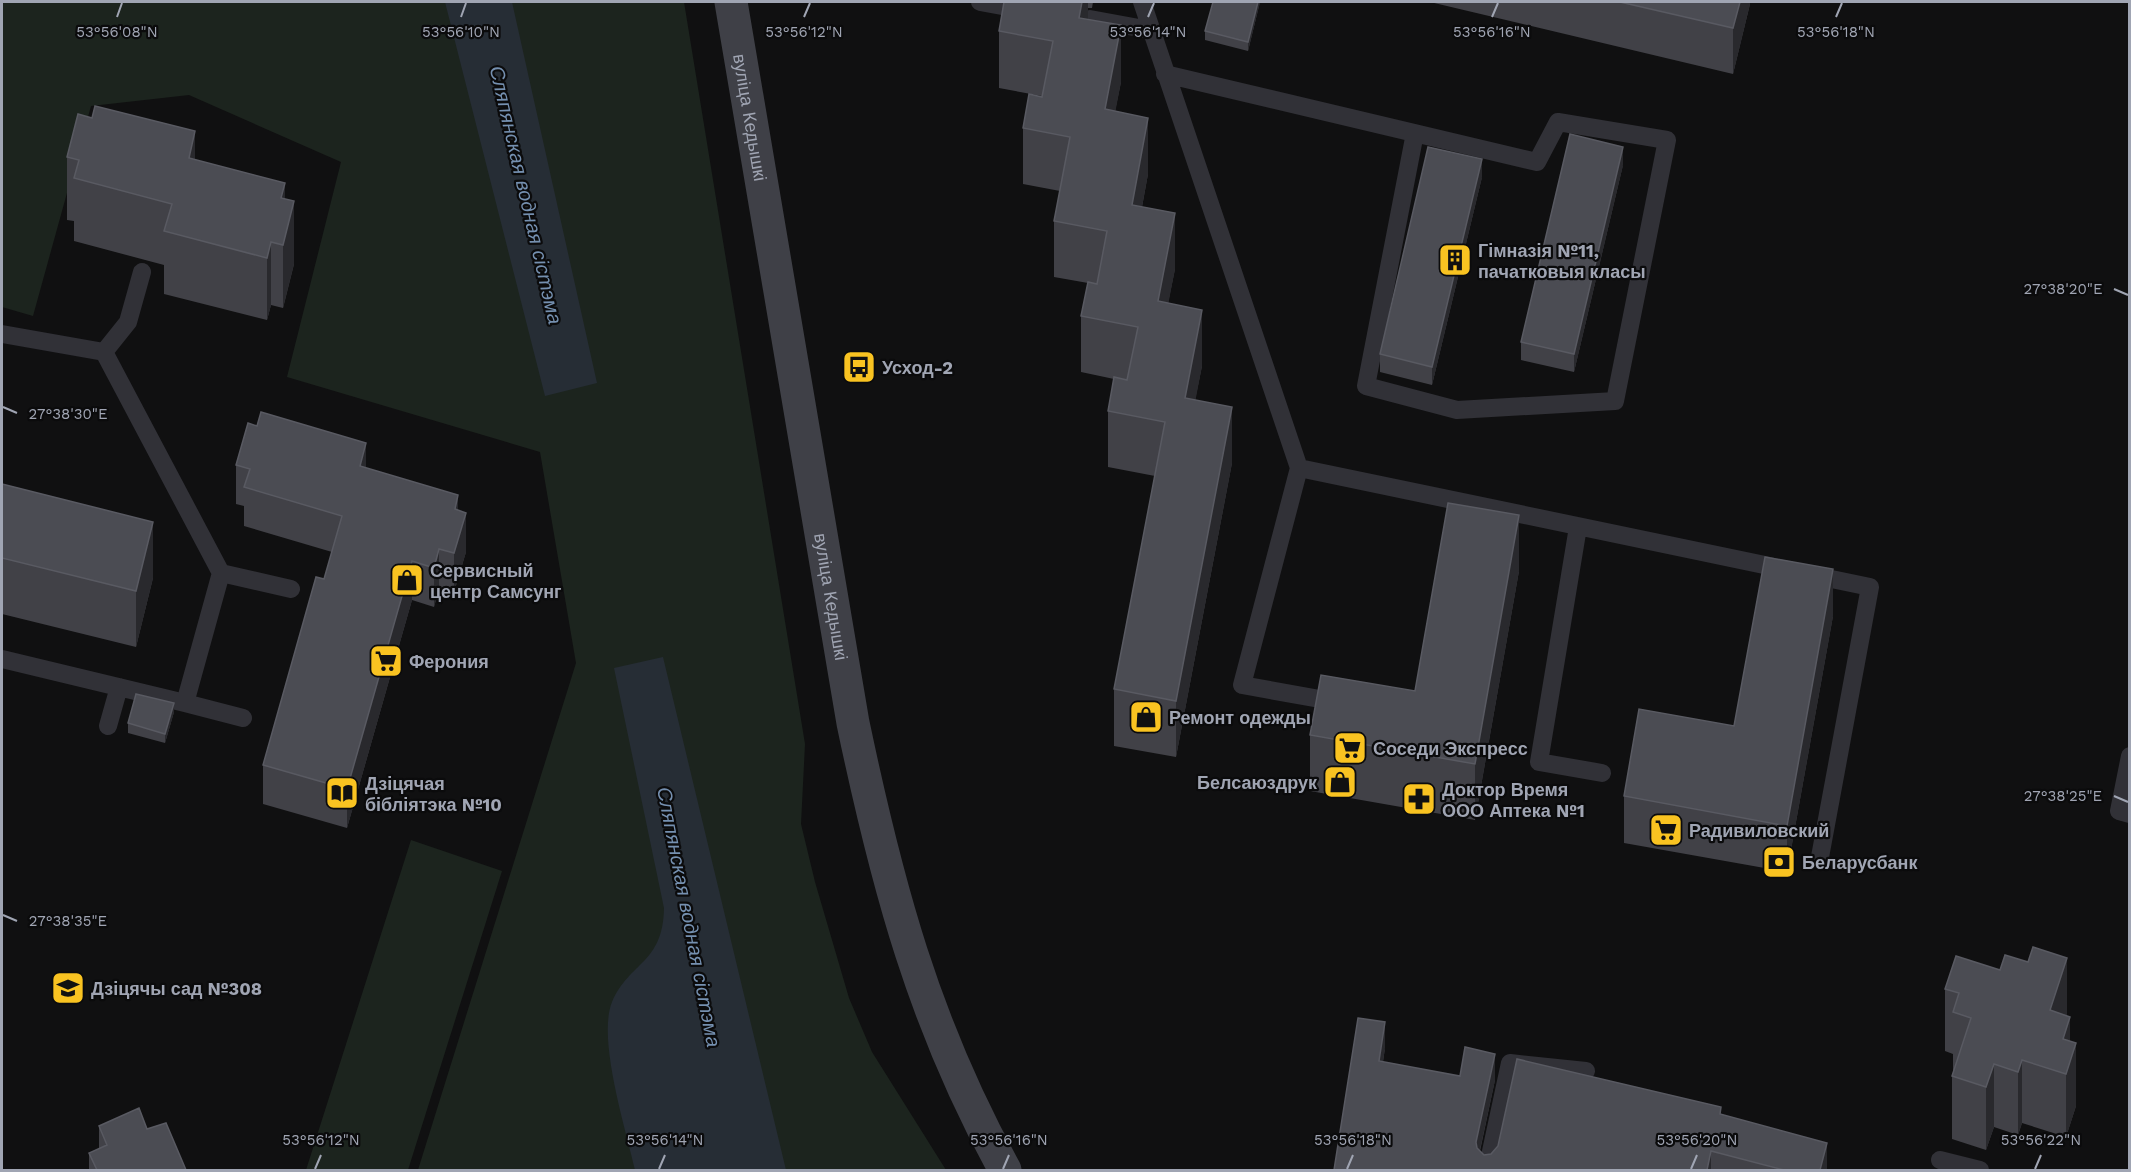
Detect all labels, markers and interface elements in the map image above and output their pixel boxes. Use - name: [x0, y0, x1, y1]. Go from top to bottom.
- text: 53°56'08"N: [76, 23, 158, 41]
- text: 53°56'10"N: [422, 23, 500, 41]
- text: 53°56'12"N: [765, 23, 843, 41]
- text: 53°56'14"N: [1109, 23, 1187, 41]
- text: 53°56'16"N: [1453, 23, 1531, 41]
- text: 53°56'18"N: [1797, 23, 1875, 41]
- street label: вуліца Кедышкі: [729, 52, 772, 183]
- water label: Сляпянская водная сістэма: [485, 64, 567, 326]
- place label: Гімназія №11, пачатковыя класы: [1478, 240, 1646, 282]
- building icon: Гімназія №11, пачатковыя класы: [1437, 242, 1473, 278]
- text: 27°38'20"E: [2024, 280, 2102, 298]
- bus stop icon: Усход-2: [841, 349, 877, 385]
- place label: Усход-2: [882, 357, 953, 378]
- text: 27°38'30"E: [29, 405, 107, 423]
- street label: вуліца Кедышкі: [811, 531, 853, 662]
- place label: Сервисный центр Самсунг: [430, 560, 562, 602]
- shop icon: Сервисный центр Самсунг: [389, 562, 425, 598]
- supermarket icon: Ферония: [368, 643, 404, 679]
- place label: Ферония: [409, 651, 489, 672]
- shop icon: Ремонт одежды: [1128, 699, 1164, 735]
- place label: Ремонт одежды: [1169, 707, 1311, 728]
- supermarket icon: Соседи Экспресс: [1332, 730, 1368, 766]
- place label: Соседи Экспресс: [1373, 738, 1528, 759]
- shop icon: Белсаюздрук: [1322, 764, 1358, 800]
- place label: Белсаюздрук: [1197, 772, 1318, 793]
- place label: Дзіцячая бібліятэка №10: [365, 773, 502, 815]
- library icon: Дзіцячая бібліятэка №10: [324, 775, 360, 811]
- place label: Доктор Время ООО Аптека №1: [1442, 779, 1585, 821]
- pharmacy icon: Доктор Время ООО Аптека №1: [1401, 781, 1437, 817]
- water label: Сляпянская водная сістэма: [652, 785, 726, 1049]
- text: 27°38'25"E: [2024, 787, 2102, 805]
- supermarket icon: Радивиловский: [1648, 812, 1684, 848]
- place label: Радивиловский: [1689, 820, 1829, 841]
- bank icon: Беларусбанк: [1761, 844, 1797, 880]
- place label: Беларусбанк: [1802, 852, 1918, 873]
- text: 27°38'35"E: [29, 912, 107, 930]
- school or university icon: Дзіцячы сад №308: [50, 970, 86, 1006]
- place label: Дзіцячы сад №308: [91, 978, 262, 999]
- text: 53°56'12"N: [282, 1131, 360, 1149]
- text: 53°56'14"N: [626, 1131, 704, 1149]
- text: 53°56'16"N: [970, 1131, 1048, 1149]
- text: 53°56'18"N: [1314, 1131, 1392, 1149]
- text: 53°56'20"N: [1657, 1131, 1737, 1149]
- text: 53°56'22"N: [2001, 1131, 2081, 1149]

